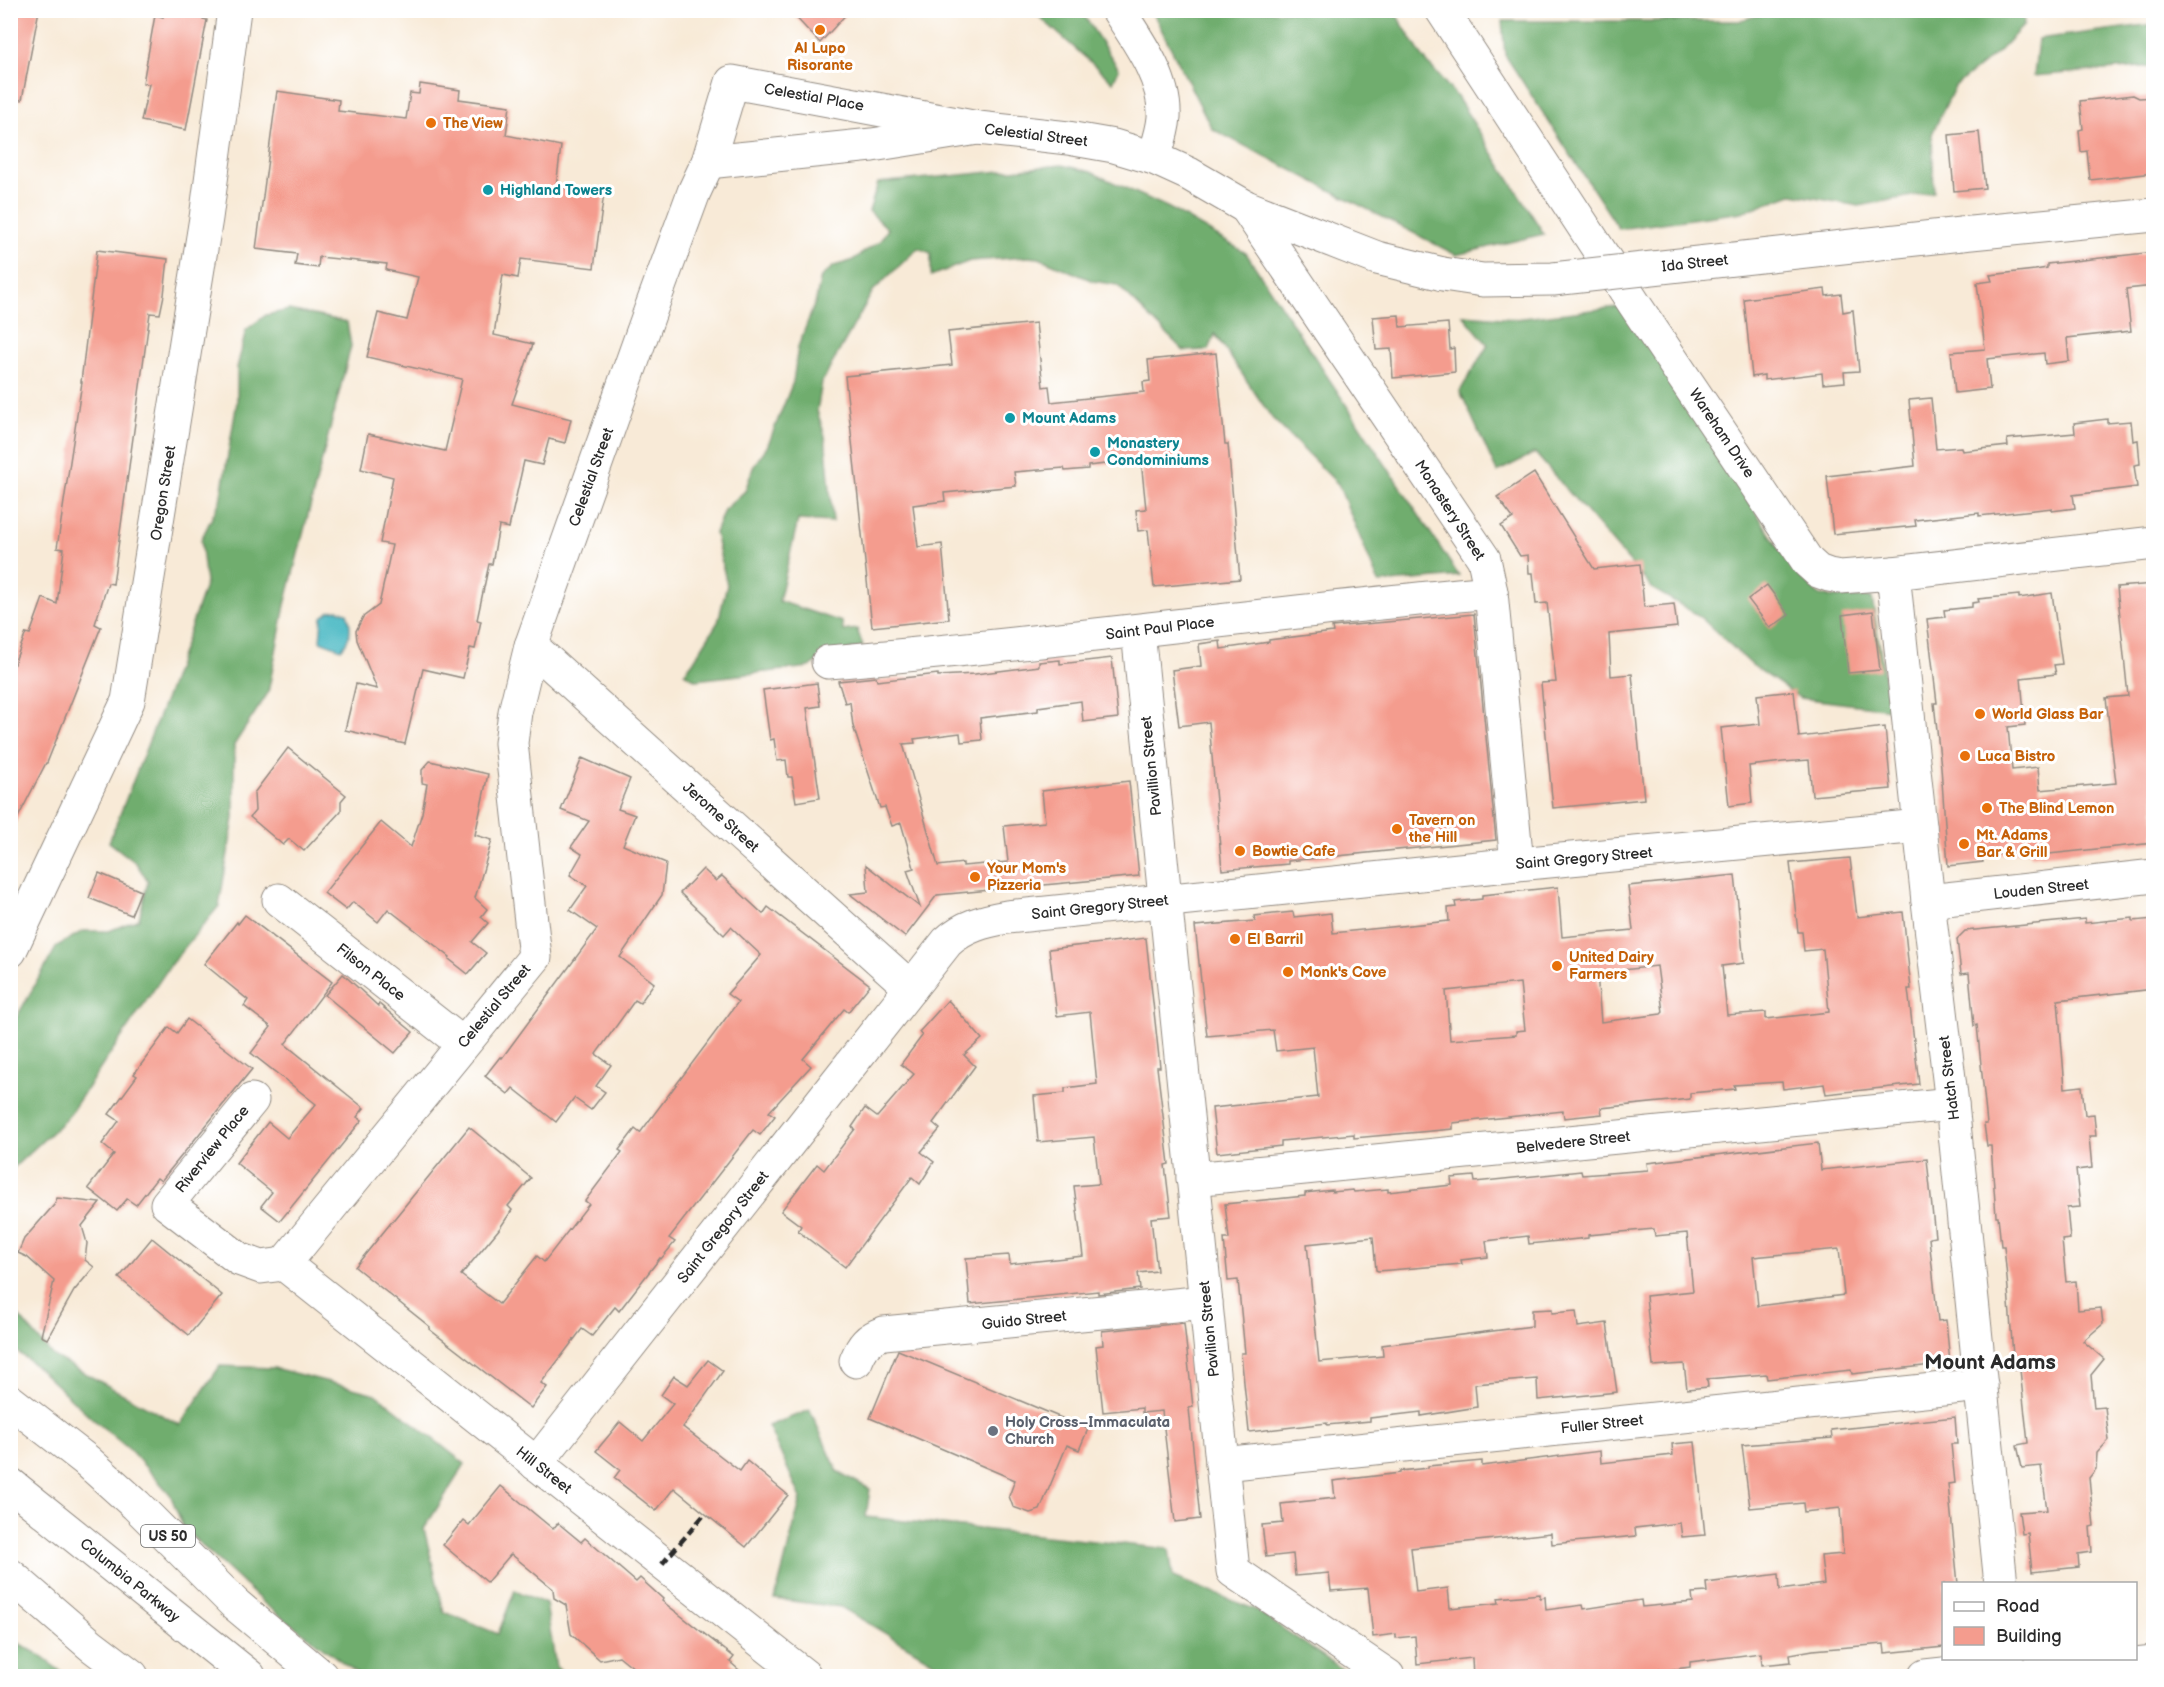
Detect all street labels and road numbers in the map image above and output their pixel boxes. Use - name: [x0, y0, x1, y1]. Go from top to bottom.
- street label: Celestial Place: [762, 79, 865, 116]
- street label: Celestial Street: [983, 120, 1089, 151]
- street label: Ida Street: [1661, 251, 1730, 276]
- street label: Wareham Drive: [1685, 385, 1759, 482]
- street label: Celestial Street: [565, 425, 618, 529]
- street label: Oregon Street: [147, 444, 180, 542]
- street label: Monastery Street: [1410, 457, 1489, 564]
- street label: Saint Paul Place: [1105, 612, 1216, 645]
- street label: Pavillion Street: [1137, 715, 1166, 817]
- street label: Jerome Street: [679, 778, 763, 857]
- street label: Saint Gregory Street: [1515, 843, 1654, 874]
- street label: Louden Street: [1992, 875, 2090, 904]
- street label: Saint Gregory Street: [1031, 891, 1170, 924]
- street label: Filson Place: [332, 940, 409, 1005]
- street label: Celestial Street: [454, 960, 535, 1052]
- street label: Hatch Street: [1935, 1034, 1964, 1121]
- street label: Riverview Place: [171, 1102, 253, 1197]
- street label: Belvedere Street: [1515, 1127, 1632, 1158]
- street label: Saint Gregory Street: [674, 1167, 773, 1287]
- street label: Pavilion Street: [1195, 1279, 1224, 1378]
- street label: Guido Street: [981, 1307, 1068, 1334]
- street label: Fuller Street: [1560, 1411, 1645, 1438]
- street label: Hill Street: [512, 1443, 576, 1498]
- road number: US 50: [141, 1525, 195, 1547]
- street label: Columbia Parkway: [76, 1534, 184, 1627]

